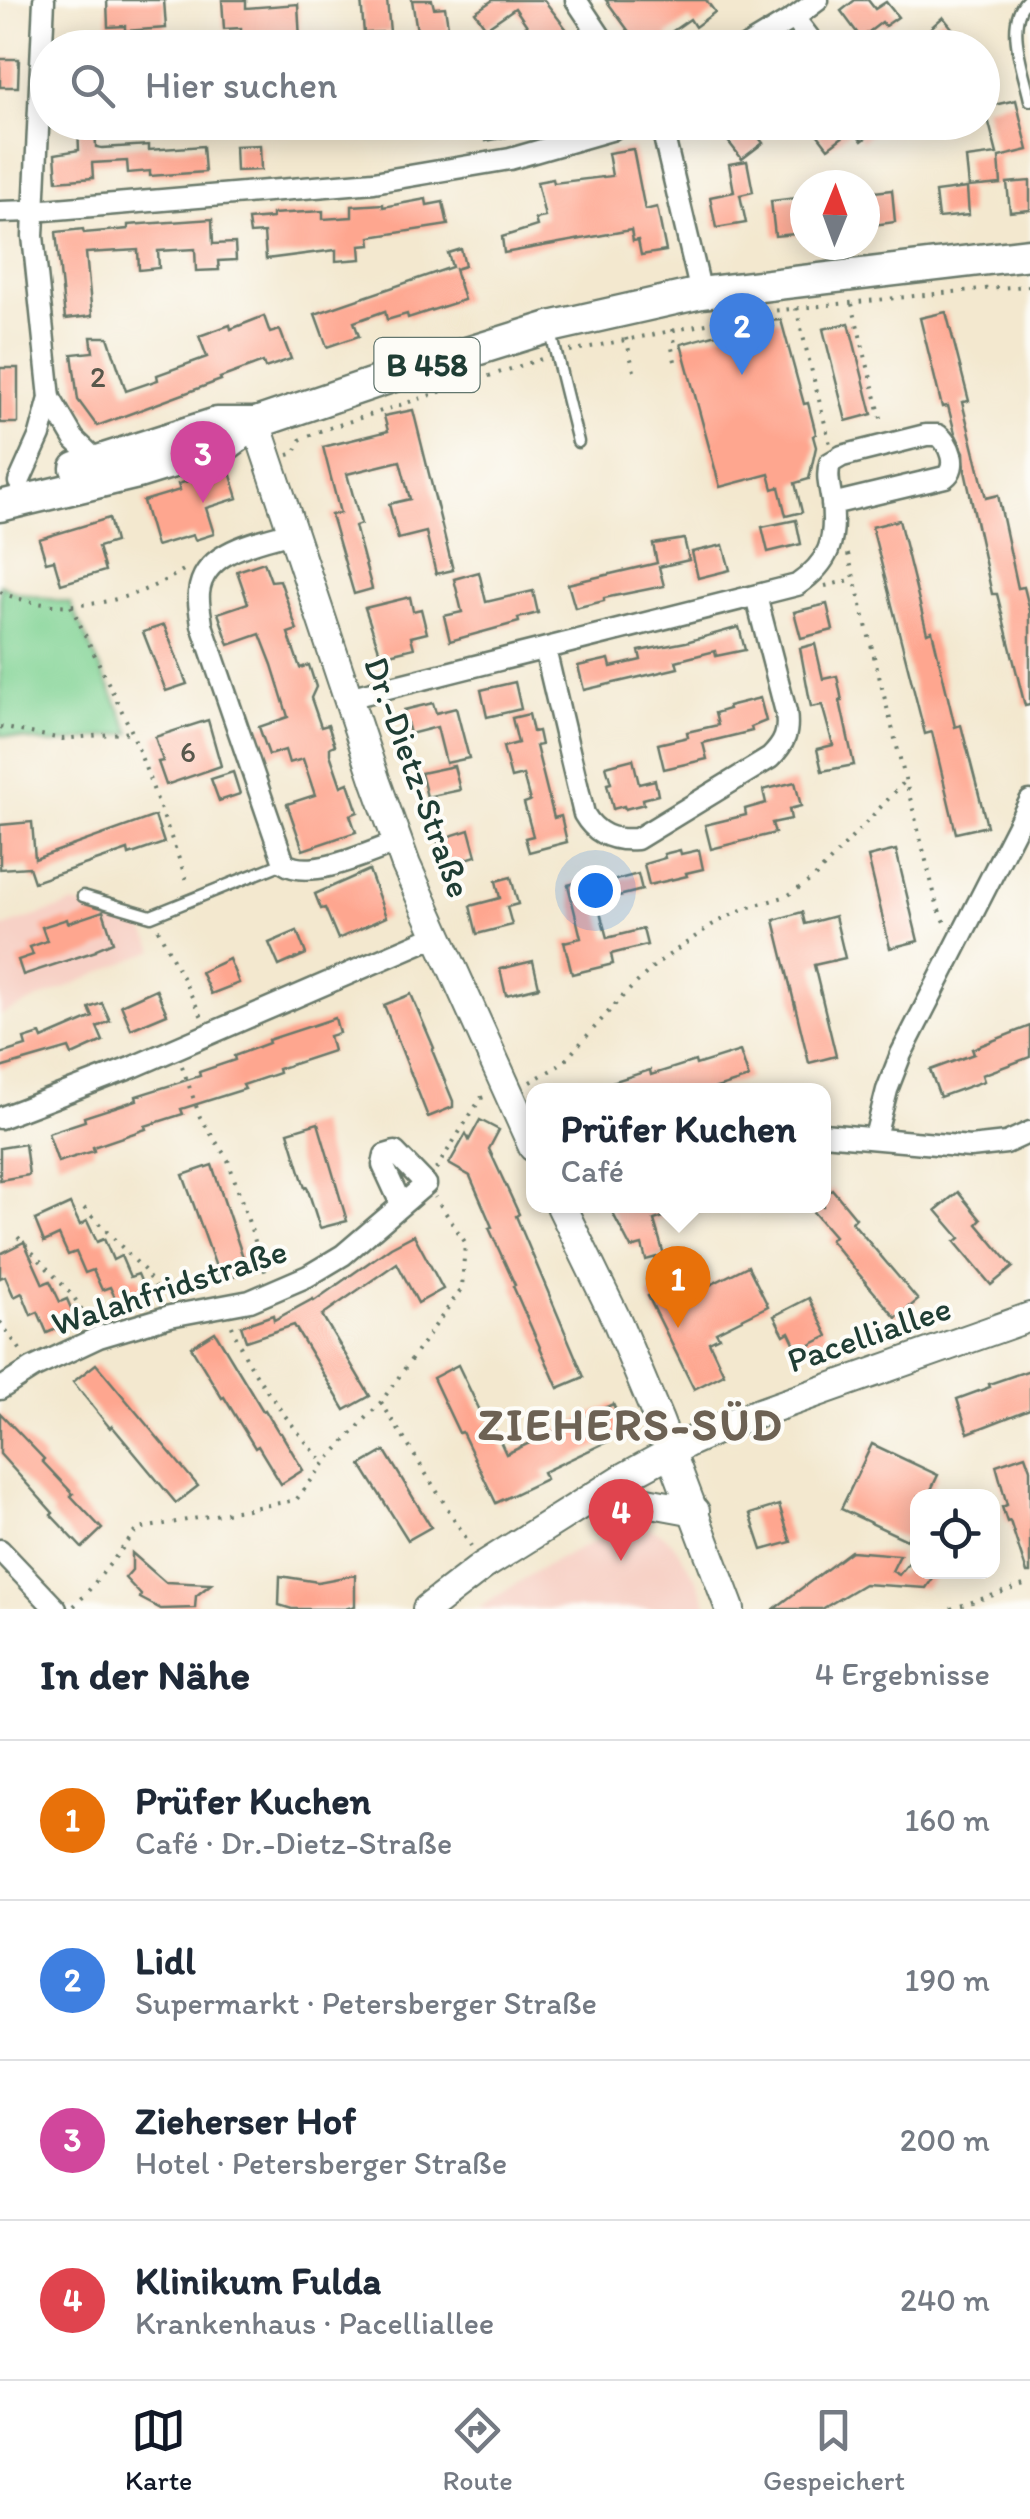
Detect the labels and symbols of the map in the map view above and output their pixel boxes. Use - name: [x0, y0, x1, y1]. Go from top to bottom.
- north arrow: [790, 170, 880, 260]
- pin: 2: [710, 292, 774, 375]
- road number: B 458: [374, 338, 480, 392]
- house number: 2: [90, 358, 106, 395]
- pin: 3: [170, 420, 236, 503]
- street label: Dr.-Dietz-Straße: [355, 651, 481, 903]
- house number: 6: [180, 733, 196, 770]
- your location: [570, 865, 621, 916]
- street label: Walahfridstraße: [46, 1229, 292, 1345]
- pin: 1: [646, 1246, 710, 1328]
- street label: Pacelliallee: [782, 1286, 956, 1382]
- district label: ZIEHERS-SÜD: [478, 1397, 784, 1451]
- pin: 4: [588, 1478, 654, 1561]

